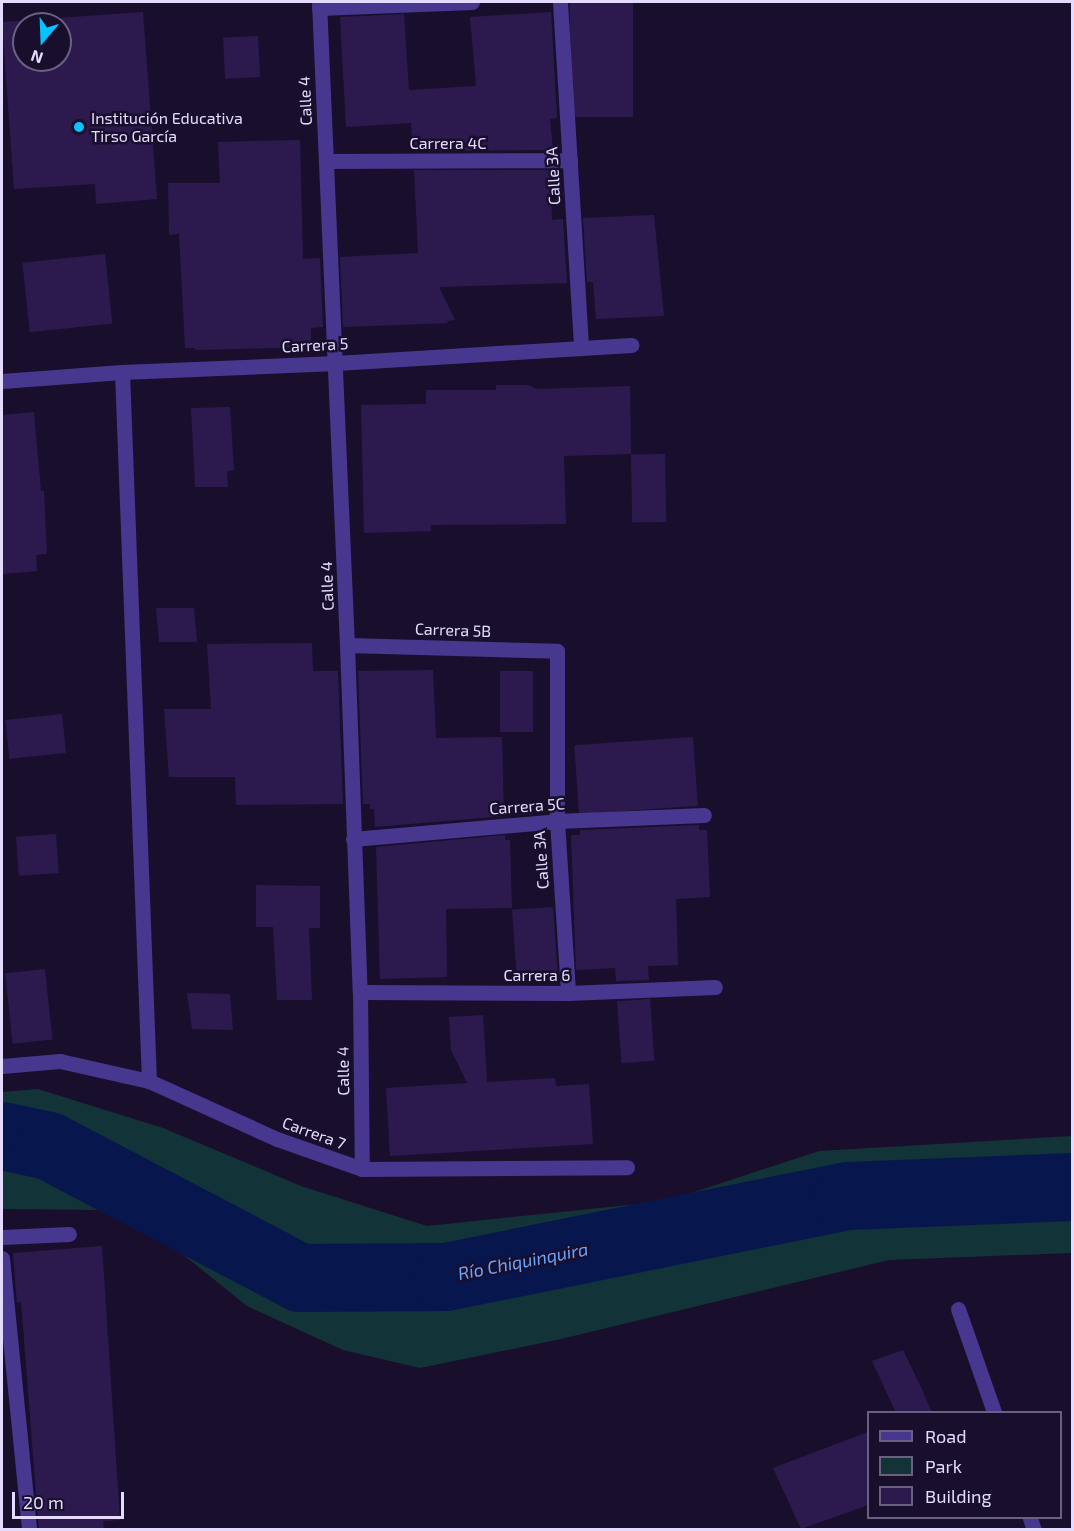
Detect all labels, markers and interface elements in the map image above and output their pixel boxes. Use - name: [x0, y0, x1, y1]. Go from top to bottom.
- north arrow: [12, 12, 72, 72]
- text: N: [28, 47, 45, 68]
- street label: Calle 4: [294, 76, 316, 126]
- place label: Institución Educativa Tirso García: [91, 108, 243, 146]
- marker: Institución Educativa Tirso García: [72, 120, 86, 134]
- street label: Carrera 4C: [410, 133, 486, 153]
- street label: Calle 3A: [542, 146, 564, 206]
- street label: Carrera 5: [281, 334, 349, 356]
- street label: Calle 4: [317, 561, 337, 611]
- street label: Carrera 5B: [414, 619, 492, 641]
- street label: Carrera 5C: [489, 794, 565, 818]
- street label: Calle 3A: [529, 830, 553, 890]
- street label: Carrera 6: [503, 965, 571, 985]
- street label: Calle 4: [333, 1046, 353, 1096]
- street label: Carrera 7: [280, 1113, 348, 1153]
- water label: Río Chiquinquira: [456, 1238, 590, 1284]
- legend: [867, 1411, 1062, 1519]
- text: Road: [925, 1425, 966, 1447]
- text: Park: [925, 1455, 962, 1477]
- scale bar: [15, 1480, 128, 1518]
- text: Building: [925, 1485, 992, 1507]
- text: 20 m: [23, 1491, 64, 1513]

